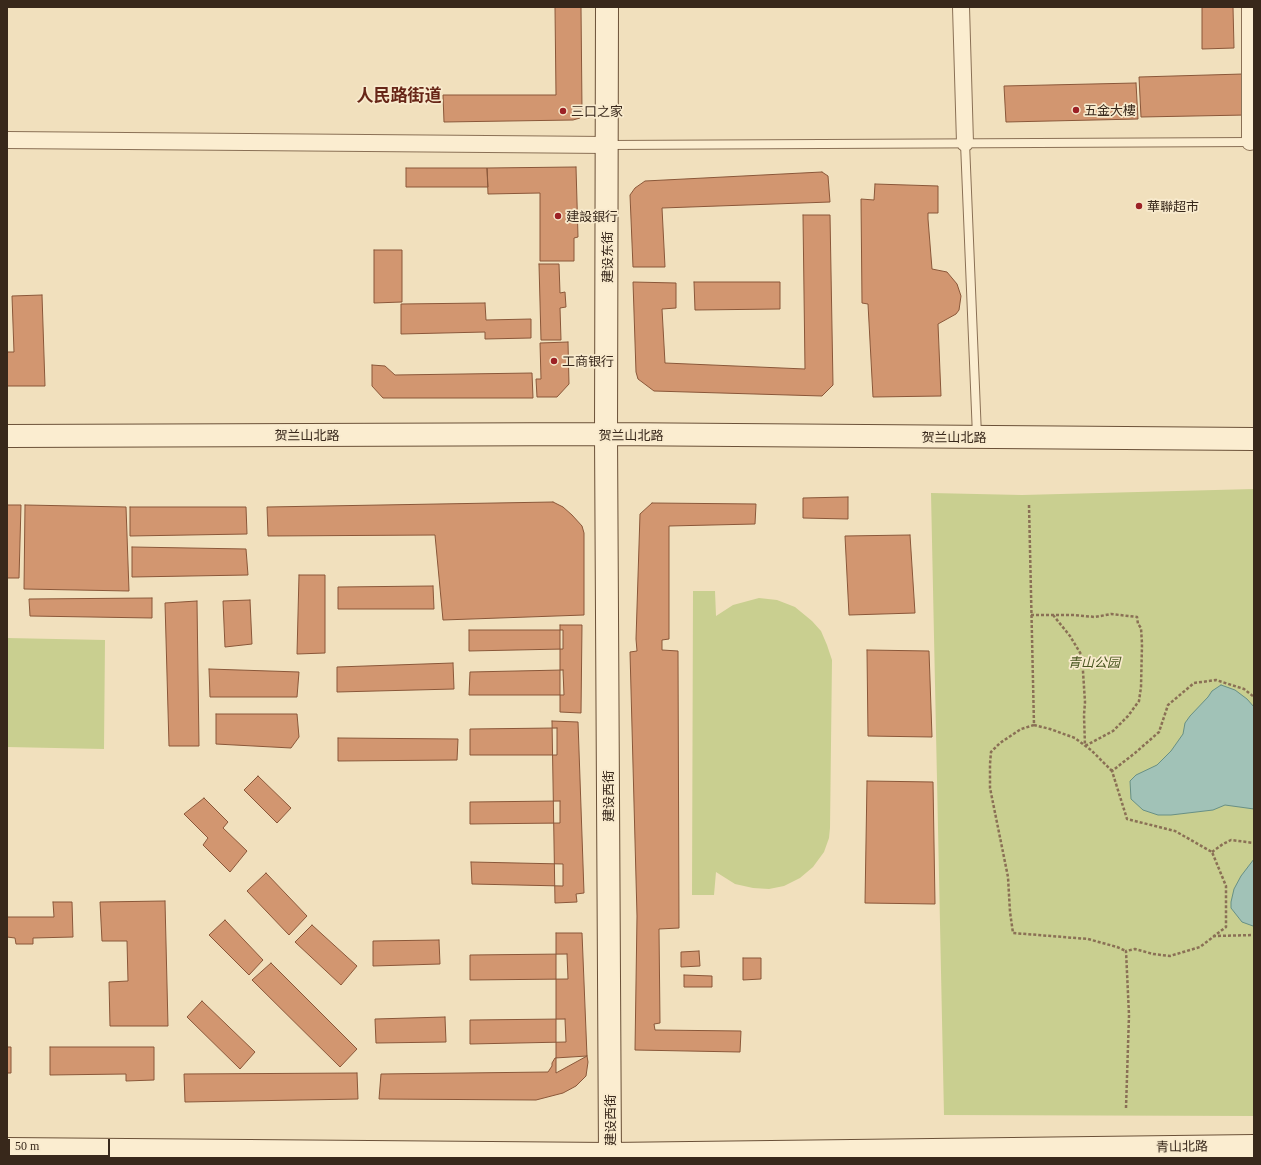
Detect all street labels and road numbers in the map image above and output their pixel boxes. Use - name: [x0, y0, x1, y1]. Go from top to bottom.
- street label: 建设东街: [599, 231, 615, 283]
- street label: 贺兰山北路: [275, 427, 339, 443]
- street label: 贺兰山北路: [599, 427, 663, 443]
- street label: 贺兰山北路: [922, 429, 986, 445]
- street label: 建设西街: [600, 770, 616, 822]
- street label: 建设西街: [602, 1094, 618, 1146]
- street label: 青山北路: [1156, 1138, 1208, 1154]

